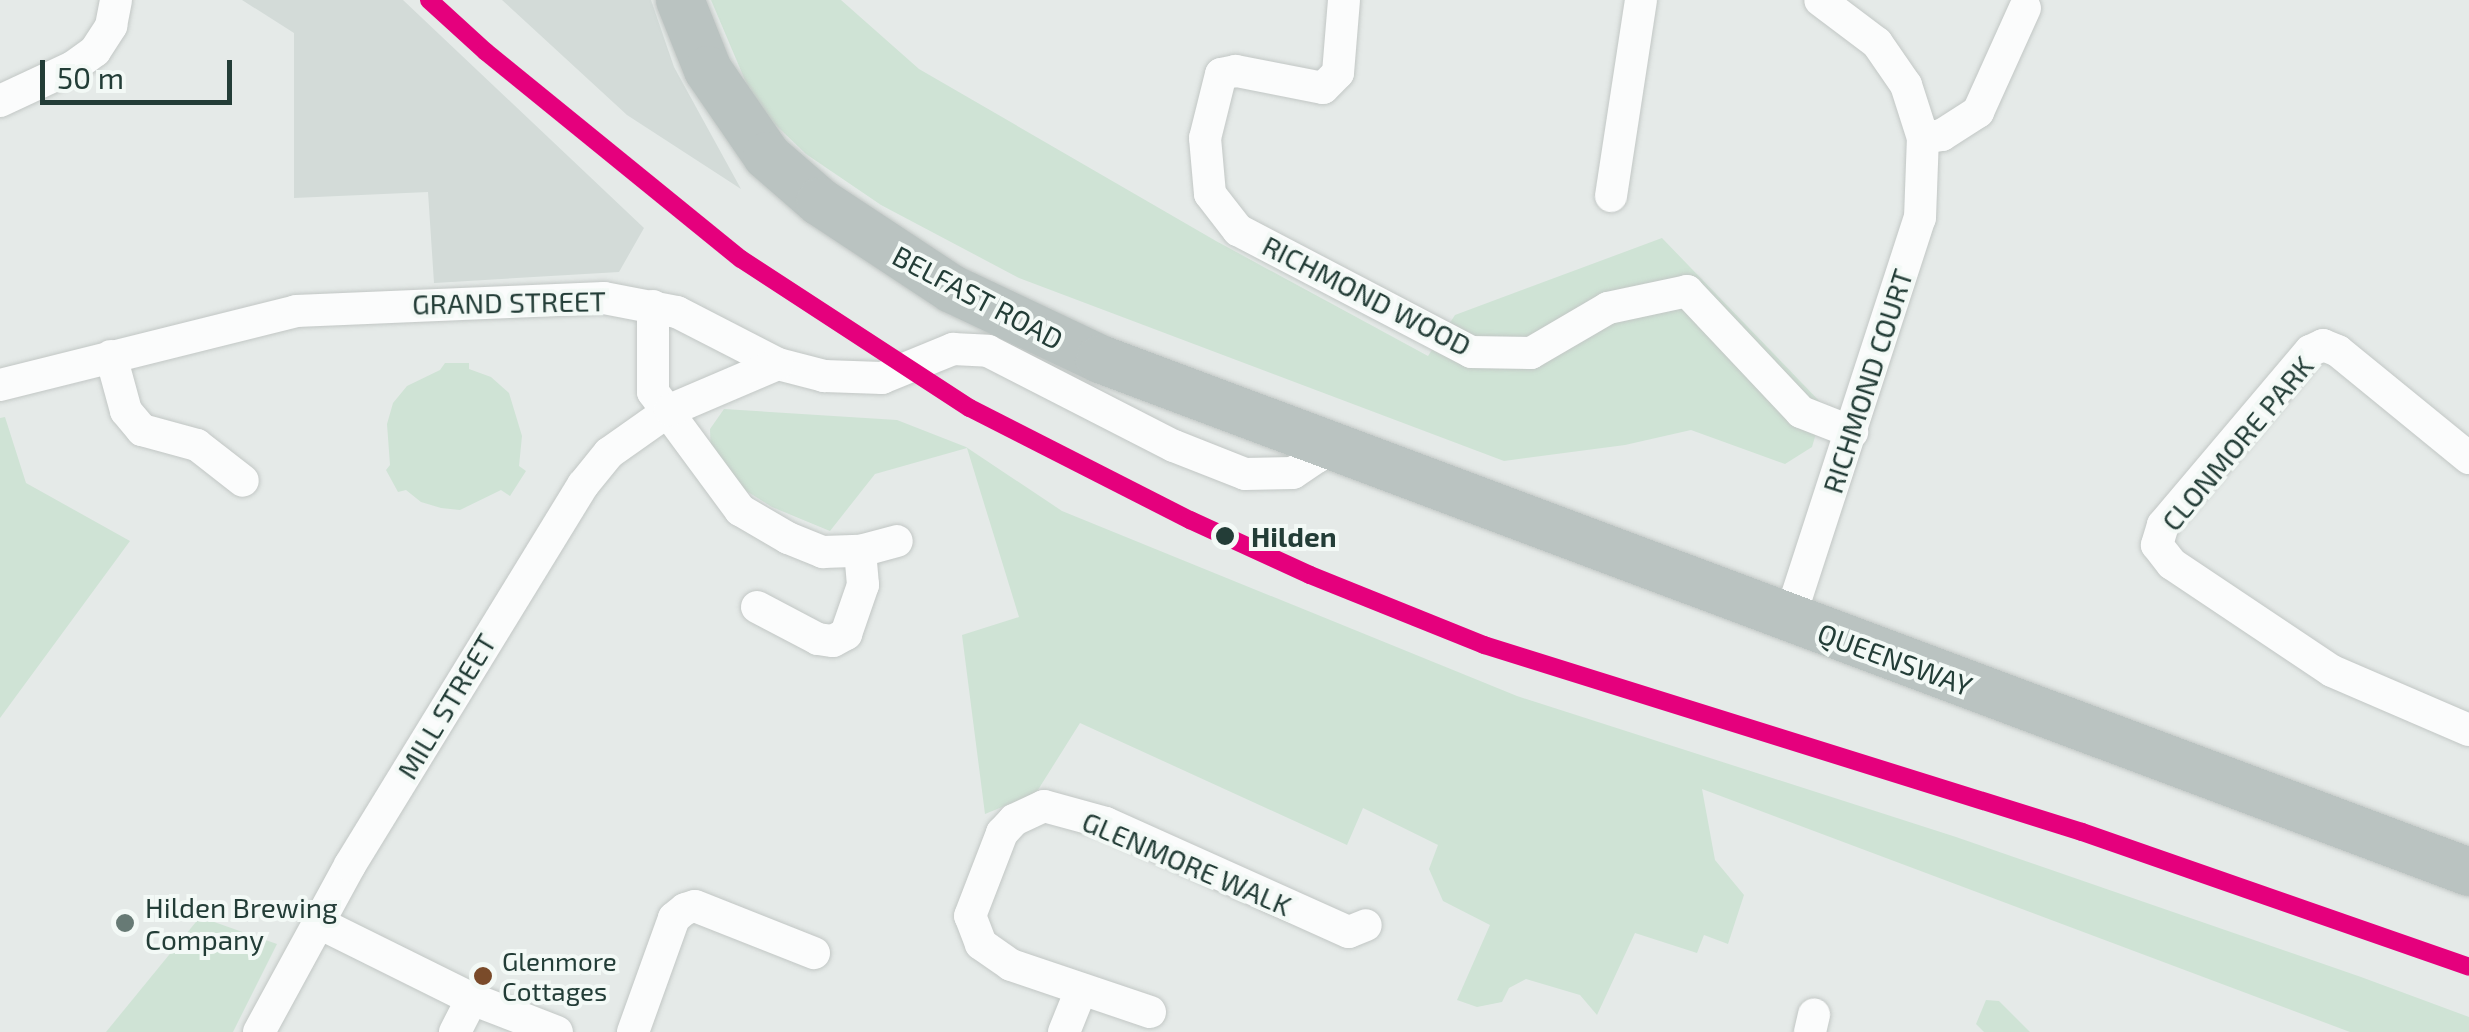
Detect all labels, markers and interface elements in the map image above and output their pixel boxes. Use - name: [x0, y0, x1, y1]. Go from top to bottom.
- scale bar: [45, 40, 238, 102]
- text: 50 m: [57, 59, 124, 95]
- street label: RICHMOND WOOD: [1257, 228, 1477, 362]
- street label: BELFAST ROAD: [887, 238, 1069, 356]
- street label: RICHMOND COURT: [1815, 265, 1919, 497]
- street label: GRAND STREET: [412, 284, 606, 320]
- street label: CLONMORE PARK: [2154, 349, 2320, 537]
- marker: Hilden: [1208, 519, 1242, 553]
- place label: Hilden: [1251, 519, 1337, 553]
- street label: QUEENSWAY: [1813, 616, 1977, 702]
- street label: MILL STREET: [389, 627, 503, 785]
- street label: GLENMORE WALK: [1077, 804, 1297, 922]
- place label: Hilden Brewing Company: [145, 890, 338, 956]
- marker: Hilden Brewing Company: [114, 912, 136, 934]
- place label: Glenmore Cottages: [502, 945, 617, 1006]
- marker: Glenmore Cottages: [473, 966, 493, 986]

